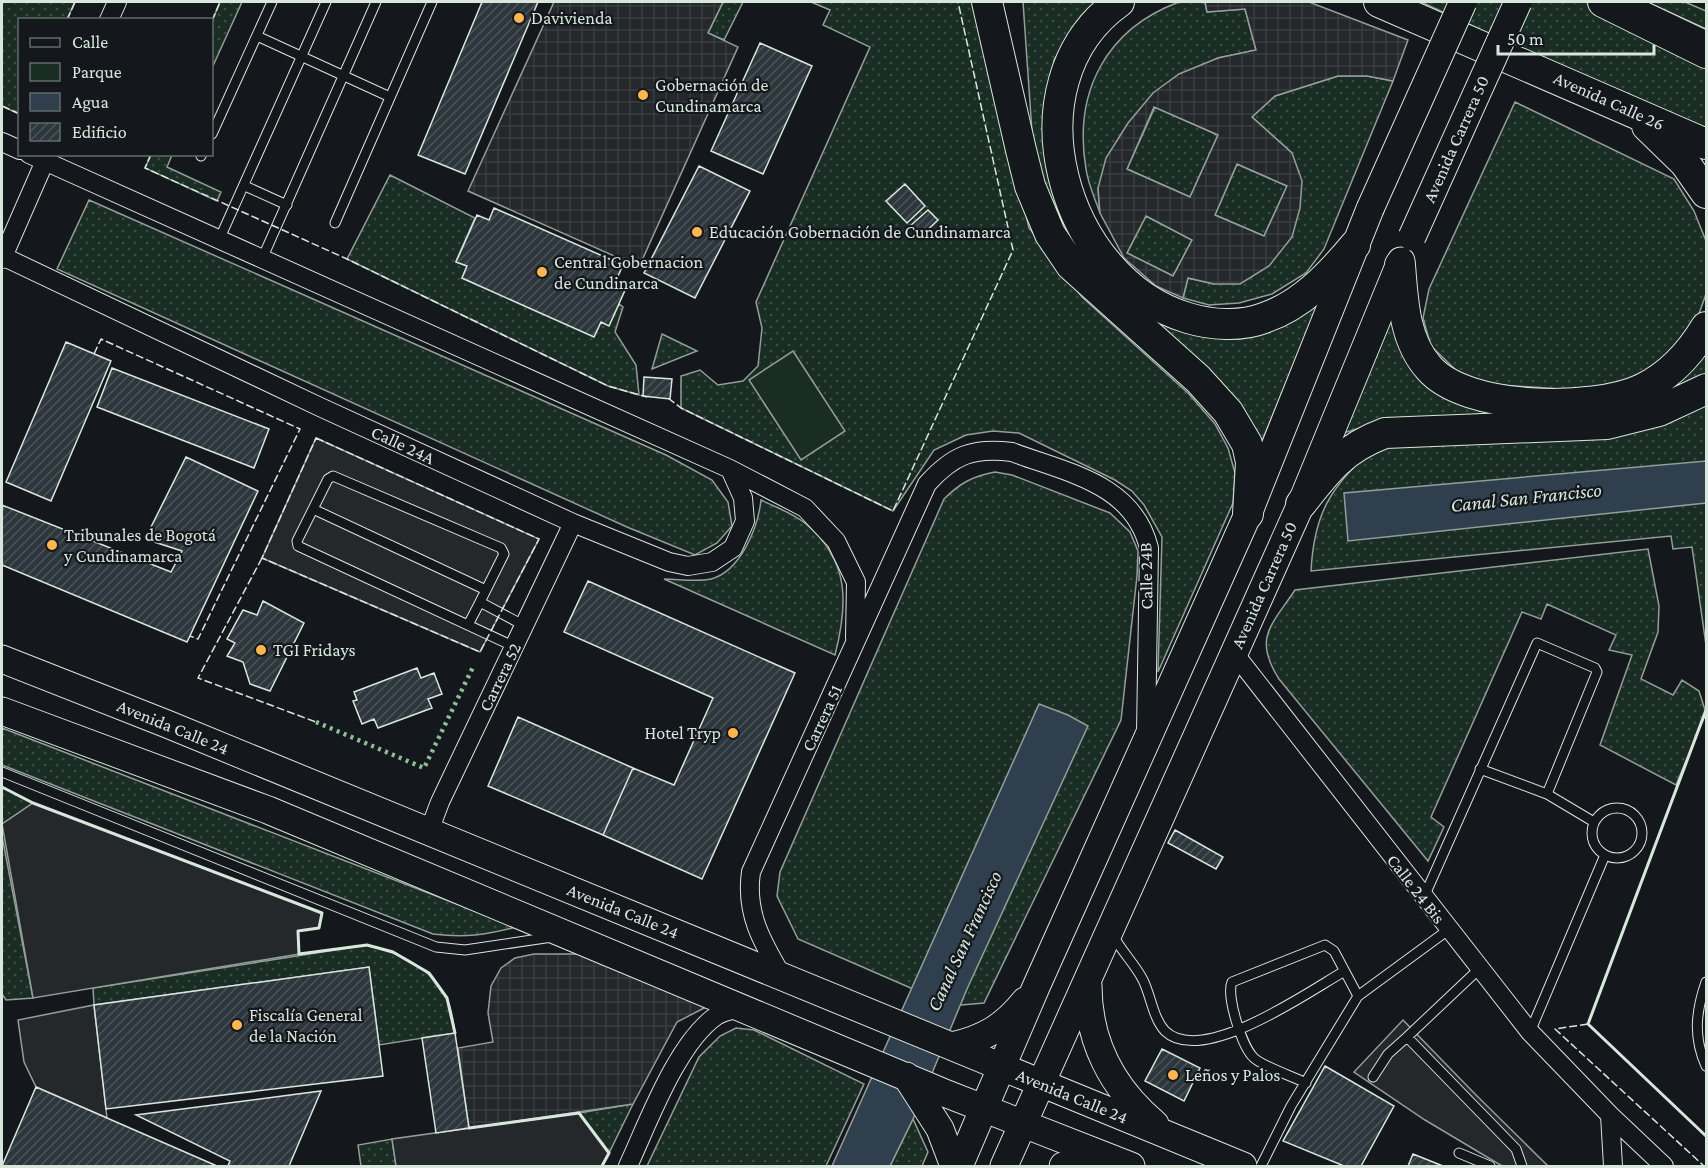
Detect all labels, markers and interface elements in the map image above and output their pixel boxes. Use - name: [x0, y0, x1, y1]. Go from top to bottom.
- place label: Davivienda: [531, 8, 613, 28]
- marker: Davivienda: [512, 11, 526, 25]
- legend: [18, 18, 213, 156]
- scale bar: [1498, 18, 1654, 56]
- text: 50 m: [1507, 29, 1544, 49]
- text: Calle: [72, 32, 108, 52]
- text: Parque: [72, 62, 122, 82]
- street label: Avenida Calle 26: [1551, 68, 1667, 134]
- street label: Avenida Carrera 50: [1419, 72, 1493, 206]
- place label: Gobernación de Cundinamarca: [655, 75, 769, 116]
- marker: Gobernación de Cundinamarca: [636, 88, 650, 102]
- text: Agua: [72, 92, 109, 112]
- text: Edificio: [72, 122, 127, 142]
- place label: Educación Gobernación de Cundinamarca: [709, 222, 1011, 242]
- marker: Educación Gobernación de Cundinamarca: [690, 225, 704, 239]
- place label: Central Gobernacion de Cundinarca: [554, 252, 704, 293]
- marker: Central Gobernacion de Cundinarca: [535, 265, 549, 279]
- street label: Calle 24A: [368, 422, 439, 469]
- water label: Canal San Francisco: [1449, 478, 1603, 516]
- street label: Avenida Carrera 50: [1227, 518, 1301, 652]
- place label: Tribunales de Bogotá y Cundinamarca: [63, 525, 216, 566]
- marker: Tribunales de Bogotá y Cundinamarca: [45, 538, 59, 552]
- street label: Calle 24B: [1135, 542, 1157, 610]
- place label: TGI Fridays: [273, 640, 356, 660]
- street label: Carrera 52: [475, 640, 525, 714]
- marker: TGI Fridays: [254, 643, 268, 657]
- street label: Carrera 51: [798, 681, 846, 755]
- street label: Avenida Calle 24: [114, 695, 232, 759]
- place label: Hotel Tryp: [644, 723, 721, 743]
- marker: Hotel Tryp: [726, 726, 740, 740]
- street label: Calle 24 Bis: [1383, 850, 1449, 928]
- water label: Canal San Francisco: [922, 868, 1006, 1014]
- street label: Avenida Calle 24: [564, 879, 682, 943]
- place label: Fiscalía General de la Nación: [249, 1005, 363, 1046]
- marker: Fiscalía General de la Nación: [230, 1018, 244, 1032]
- street label: Avenida Calle 24: [1013, 1064, 1131, 1128]
- place label: Leños y Palos: [1185, 1065, 1280, 1085]
- marker: Leños y Palos: [1166, 1068, 1180, 1082]

